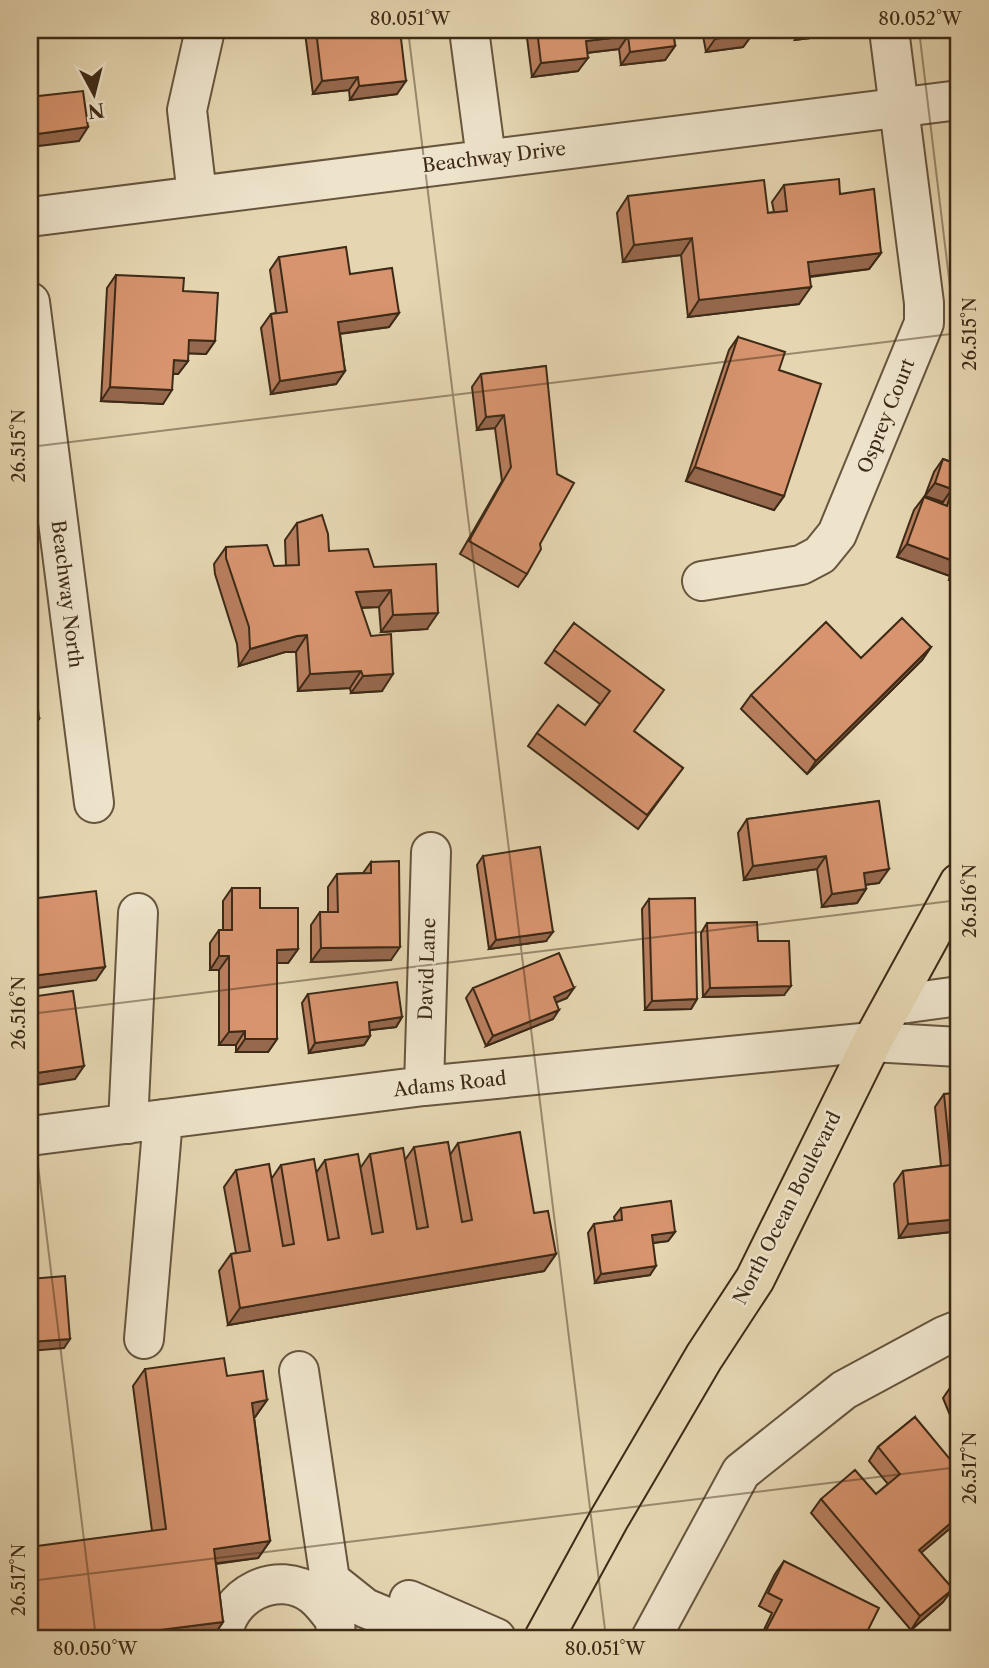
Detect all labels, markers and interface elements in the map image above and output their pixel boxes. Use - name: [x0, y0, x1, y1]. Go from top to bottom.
- text: 80.051°W: [370, 8, 452, 30]
- text: 80.052°W: [878, 8, 963, 30]
- north arrow: [60, 60, 130, 130]
- text: N: [86, 98, 106, 123]
- street label: Beachway Drive: [421, 137, 567, 177]
- text: 26.515°N: [959, 297, 981, 371]
- street label: Osprey Court: [853, 355, 920, 477]
- text: 26.515°N: [8, 409, 30, 483]
- street label: Beachway North: [47, 519, 87, 669]
- text: 26.516°N: [959, 864, 981, 938]
- street label: David Lane: [414, 917, 440, 1021]
- text: 26.516°N: [8, 976, 30, 1050]
- street label: Adams Road: [391, 1067, 508, 1101]
- street label: North Ocean Boulevard: [728, 1107, 846, 1308]
- text: 26.517°N: [959, 1432, 981, 1504]
- text: 26.517°N: [8, 1544, 30, 1616]
- text: 80.050°W: [53, 1638, 139, 1660]
- text: 80.051°W: [565, 1638, 647, 1660]

